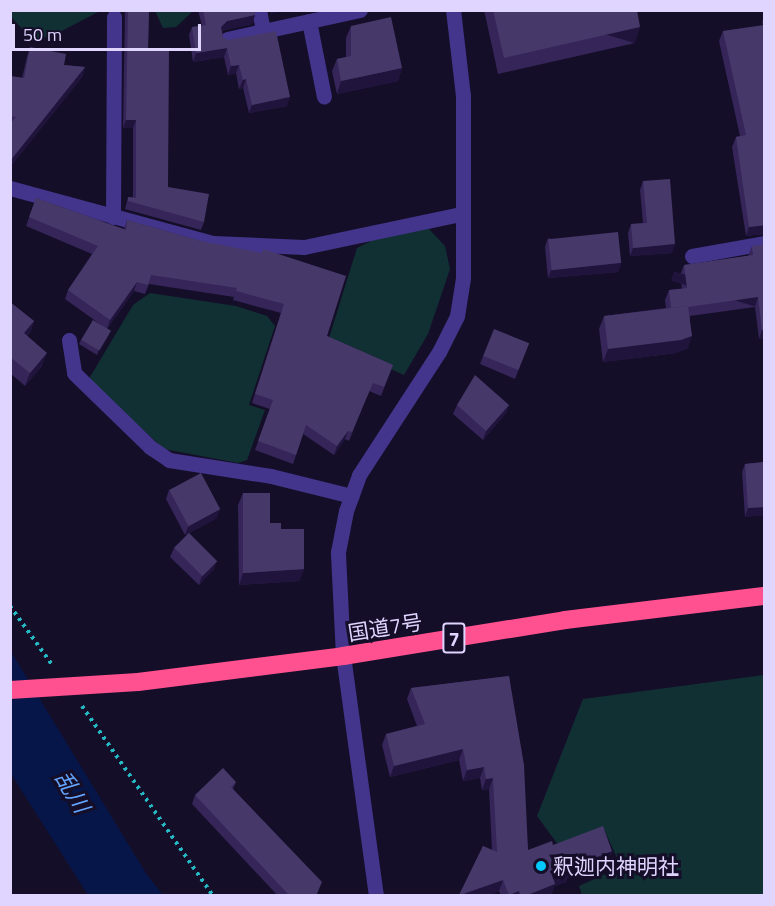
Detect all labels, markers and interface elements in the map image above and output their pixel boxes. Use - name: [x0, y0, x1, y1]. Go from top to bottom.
- scale bar: [15, 12, 204, 50]
- text: 50 m: [23, 21, 62, 48]
- street label: 国道7号: [346, 609, 424, 645]
- road number: 7: [442, 621, 466, 655]
- water label: 乱川: [49, 766, 95, 818]
- place label: 釈迦内神明社: [553, 853, 679, 879]
- marker: 釈迦内神明社: [534, 859, 548, 873]

